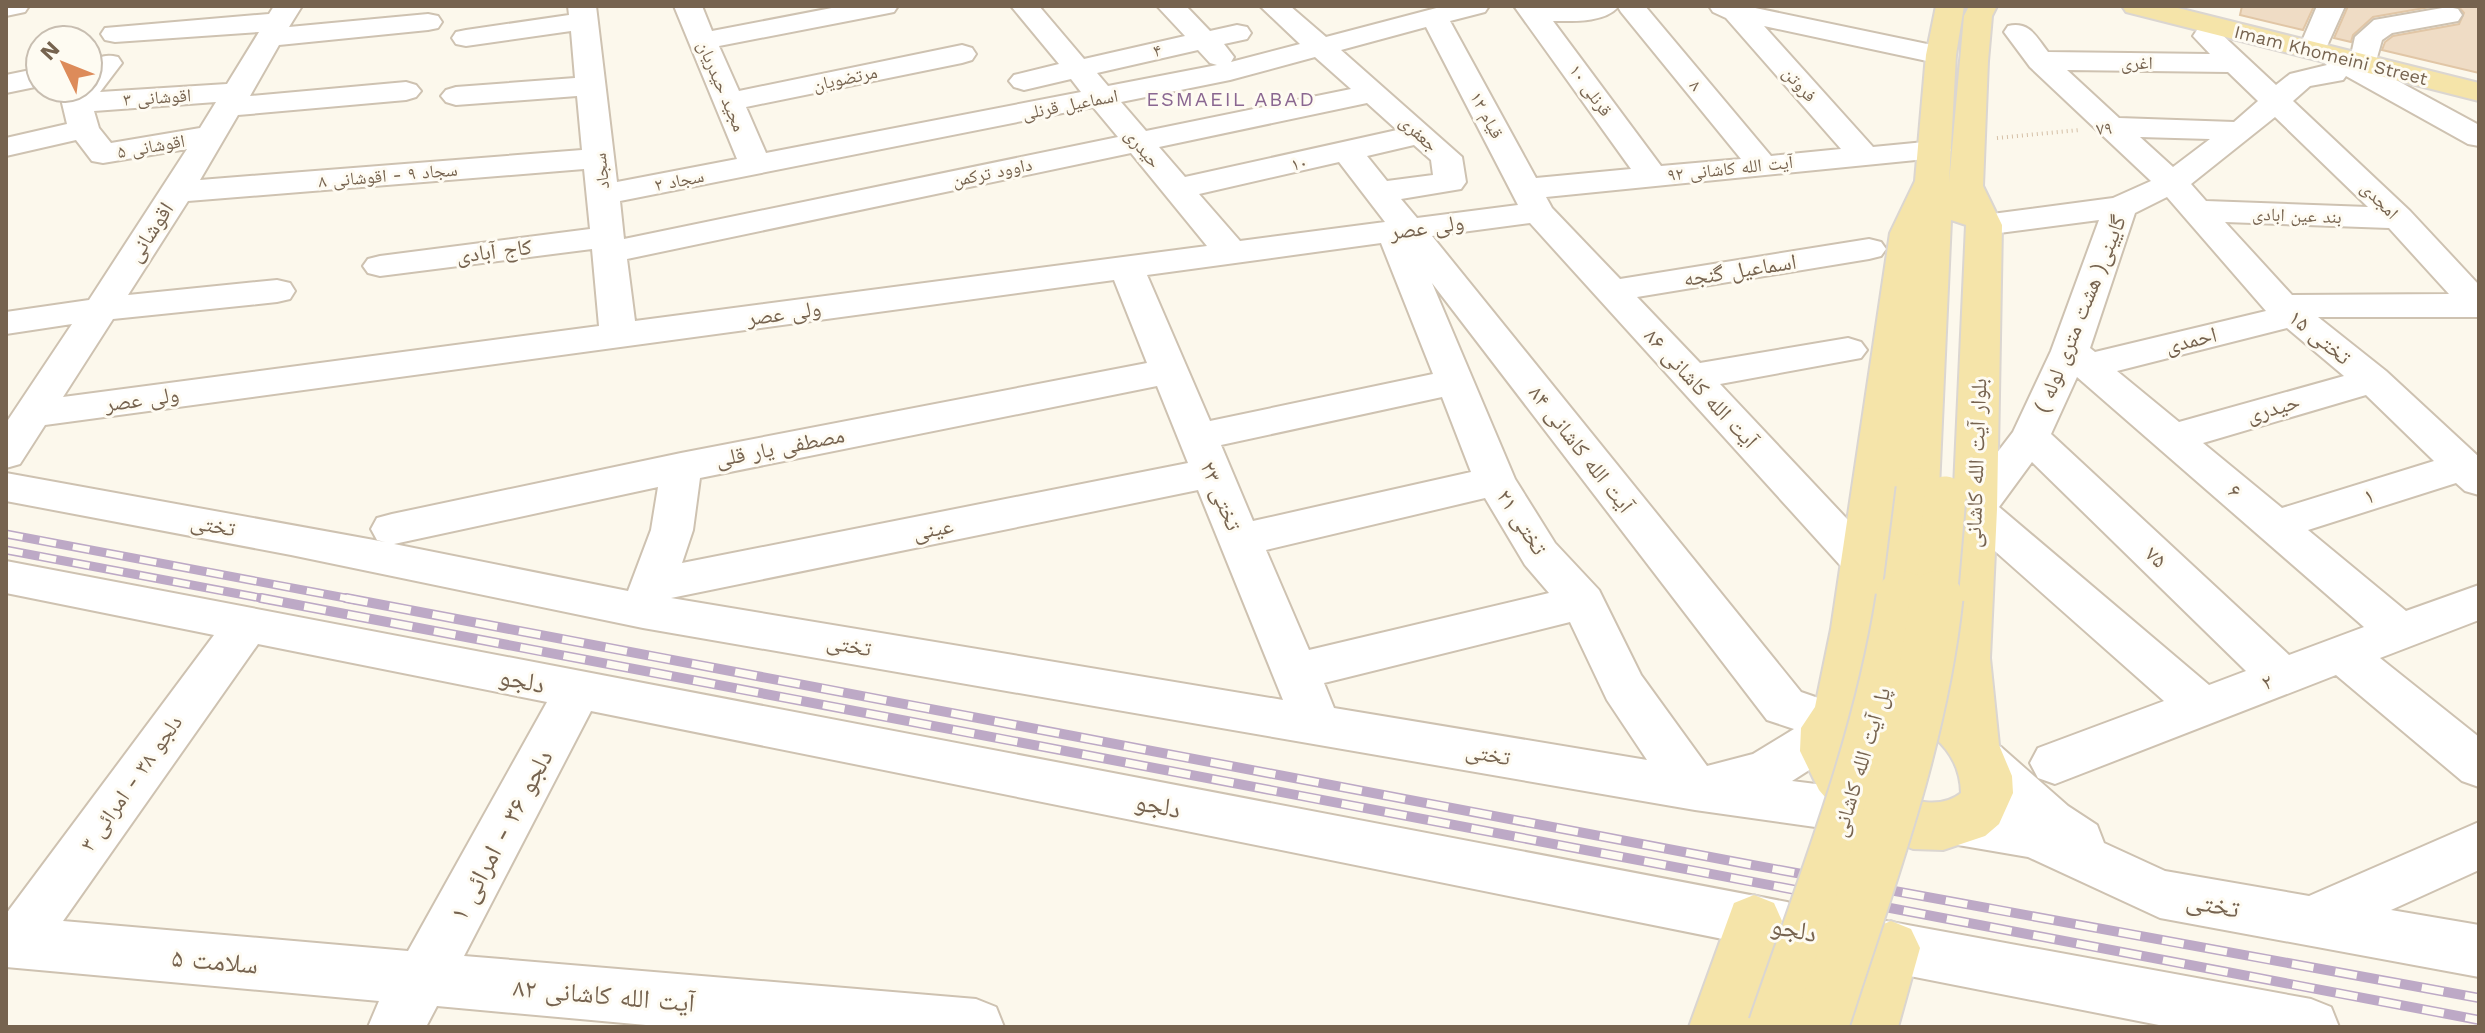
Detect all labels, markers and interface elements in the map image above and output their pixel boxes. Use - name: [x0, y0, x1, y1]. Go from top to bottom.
- street label: Imam Khomeini Street: [2232, 21, 2430, 89]
- north arrow: [24, 24, 104, 104]
- text: N: [35, 36, 64, 65]
- street label: مجید حیدریان: [693, 38, 750, 135]
- street label: ۴: [1151, 39, 1163, 61]
- street label: اغری: [2121, 52, 2153, 74]
- street label: قرنلی ۱۰: [1564, 60, 1617, 121]
- street label: مرتضویان: [811, 61, 879, 96]
- street label: فروتن: [1778, 62, 1821, 107]
- street label: ۸: [1685, 75, 1707, 95]
- street label: اقوشانی ۳: [122, 84, 192, 111]
- street label: اسماعیل قرنلی: [1020, 84, 1120, 125]
- district label: ESMAEIL ABAD: [1146, 87, 1316, 111]
- street label: ۱۲ قیام: [1464, 88, 1508, 143]
- street label: جعفری: [1395, 110, 1442, 156]
- street label: ۷۹: [2095, 117, 2113, 139]
- street label: حیدری: [1120, 124, 1165, 172]
- street label: اقوشانی ۵: [116, 130, 187, 163]
- street label: ۱۰: [1289, 151, 1309, 175]
- street label: آیت الله کاشانی ۹۲: [1666, 151, 1794, 186]
- street label: سجاد: [589, 152, 613, 190]
- street label: داوود ترکمن: [950, 153, 1034, 192]
- street label: سجاد ۹ - اقوشانی ۸: [317, 158, 459, 193]
- street label: سجاد ۲: [652, 165, 706, 195]
- street label: امجدی: [2356, 177, 2403, 224]
- street label: اقوشانی: [122, 198, 179, 267]
- street label: بند عین ابادی: [2252, 203, 2342, 228]
- street label: ولی عصر: [1387, 209, 1466, 246]
- street label: گایینی( هشت متری لوله ): [2029, 212, 2132, 417]
- street label: کاج آبادی: [455, 234, 533, 269]
- street label: اسماعیل گنجه: [1682, 249, 1798, 292]
- street label: ولی عصر: [744, 295, 823, 332]
- street label: تختی ۱۵: [2283, 304, 2356, 371]
- street label: احمدی: [2163, 322, 2220, 359]
- street label: آیت الله کاشانی ۸۶: [1639, 323, 1763, 454]
- street label: بلوار آیت الله کاشانی: [1961, 378, 1992, 548]
- street label: ولی عصر: [102, 381, 181, 418]
- street label: آیت الله کاشانی ۸۴: [1523, 381, 1639, 518]
- street label: حیدری: [2243, 388, 2303, 428]
- street label: مصطفی یار قلی: [713, 422, 847, 473]
- street label: تختی ۲۳: [1194, 458, 1247, 535]
- street label: ۶: [2223, 478, 2247, 504]
- street label: ۱: [2361, 483, 2377, 509]
- street label: تختی ۲۱: [1491, 485, 1553, 560]
- street label: تختی: [188, 509, 238, 542]
- street label: عینی: [911, 513, 955, 546]
- street label: ۷۵: [2140, 541, 2172, 573]
- street label: تختی: [824, 629, 874, 662]
- street label: دلجو: [497, 661, 547, 699]
- street label: ۲: [2258, 669, 2276, 695]
- street label: پل آیت الله کاشانی: [1826, 684, 1897, 840]
- street label: دلجو ۳۸ - امرائی ۳: [75, 710, 188, 856]
- street label: تختی: [1463, 738, 1513, 771]
- street label: دلجو ۳۶ - امرائی ۱: [443, 744, 560, 926]
- street label: دلجو: [1133, 786, 1183, 824]
- street label: تختی: [2184, 884, 2242, 925]
- street label: دلجو: [1769, 910, 1819, 948]
- street label: سلامت ۵: [171, 942, 259, 980]
- street label: آیت الله کاشانی ۸۲: [512, 972, 697, 1019]

